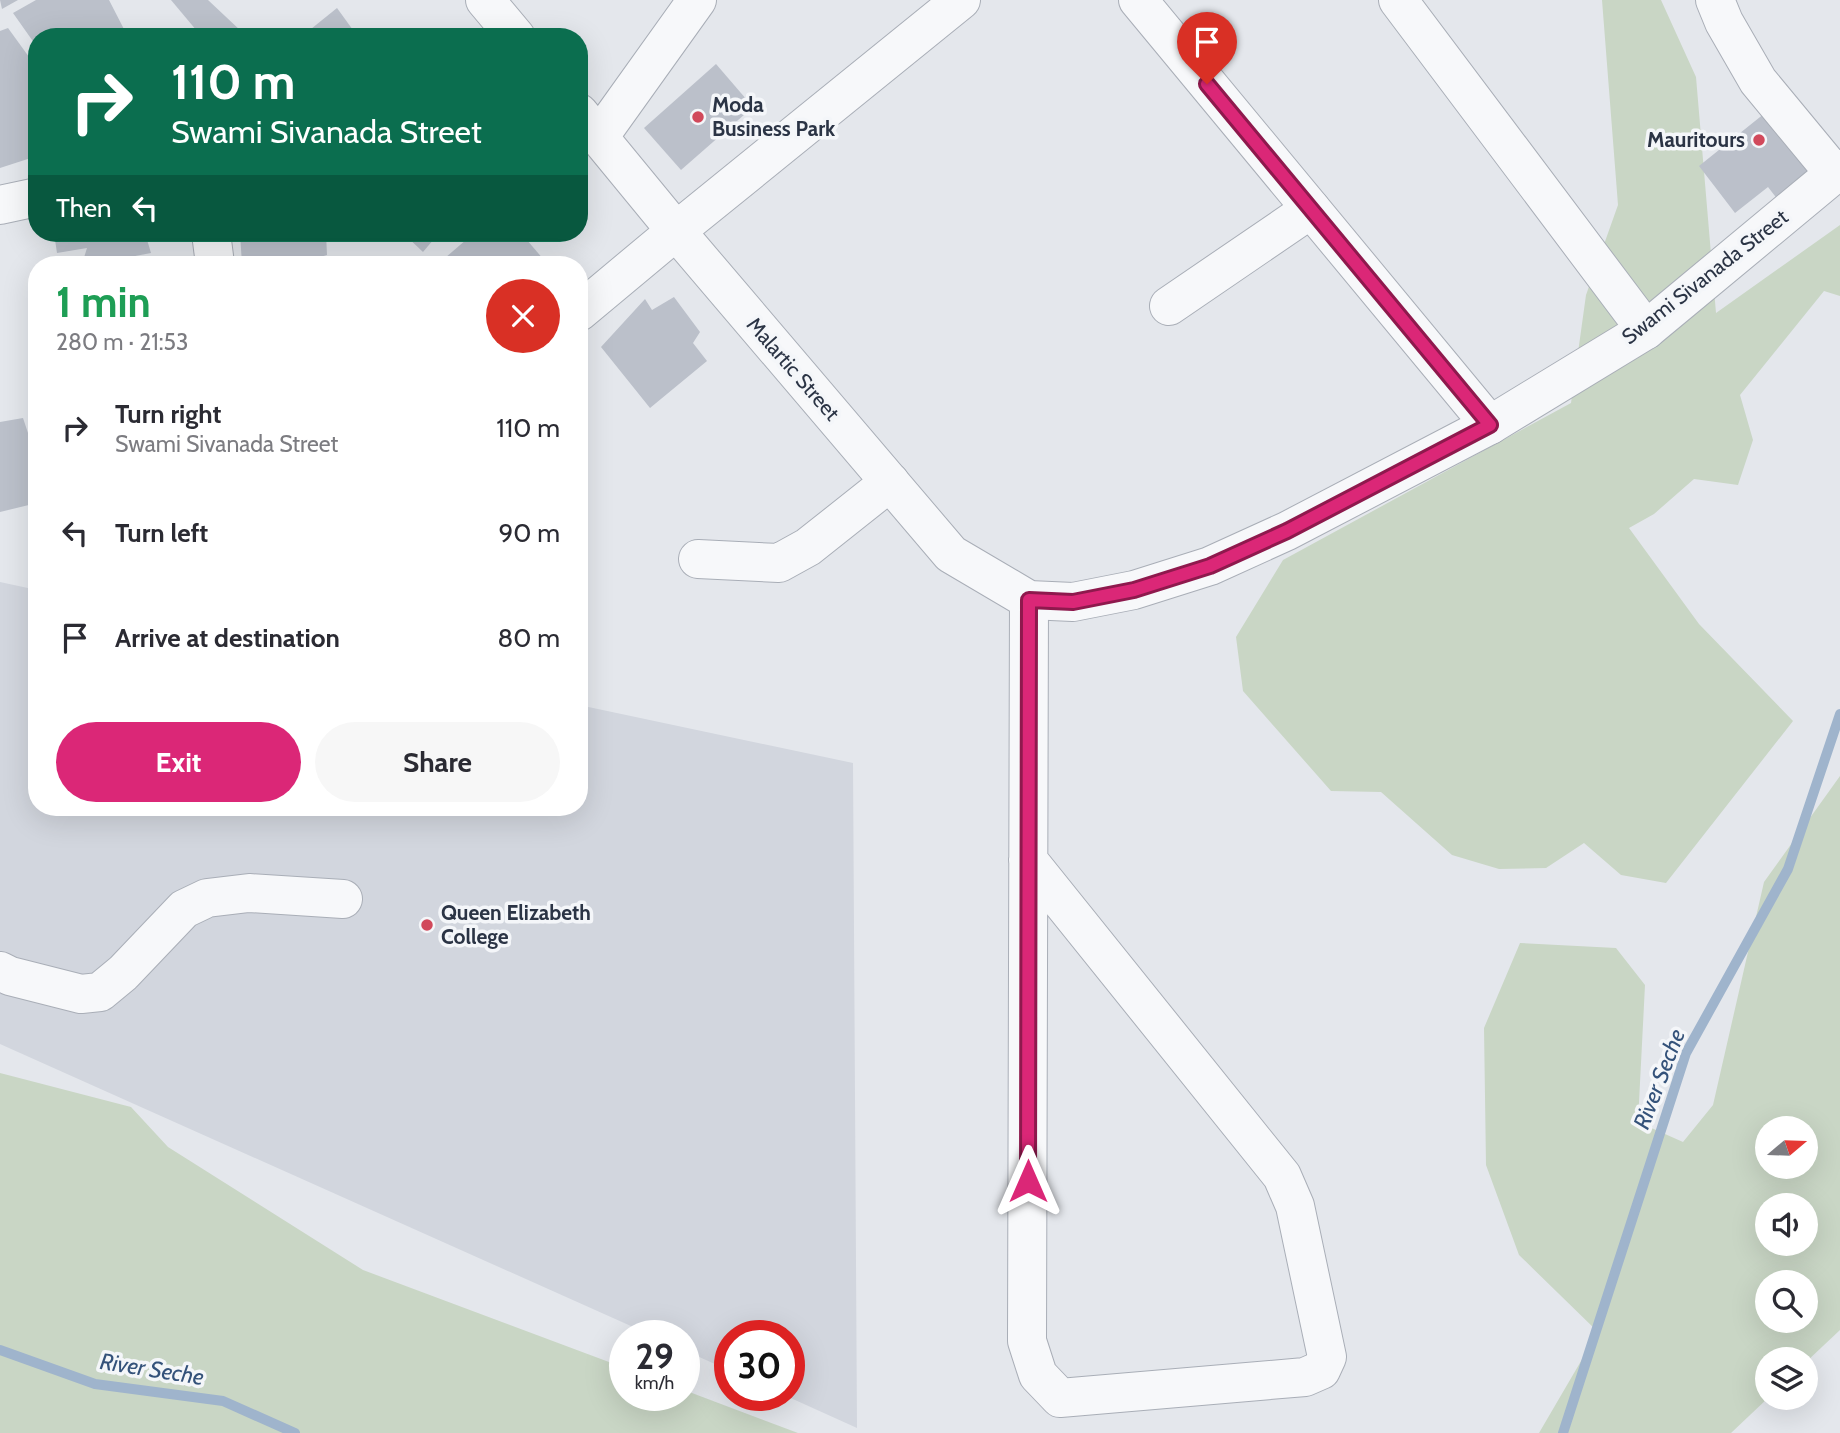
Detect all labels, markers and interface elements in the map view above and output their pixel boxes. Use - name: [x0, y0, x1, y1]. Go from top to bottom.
- pin: [1177, 12.0, 1237, 84]
- icon: arrive: [1188, 23, 1226, 61]
- text: 110 m: [171, 52, 295, 111]
- icon: right: [56, 56, 147, 147]
- place label: Moda Business Park: [712, 92, 836, 141]
- marker: Moda Business Park: [690, 109, 706, 125]
- text: Swami Sivanada Street: [171, 112, 482, 151]
- place label: Mauritours: [1647, 127, 1745, 152]
- marker: Mauritours: [1751, 132, 1767, 148]
- icon: left: [126, 189, 164, 227]
- text: Then: [56, 192, 112, 224]
- street label: Swami Sivanada Street: [1617, 204, 1793, 349]
- text: 1 min: [56, 276, 151, 328]
- button: close: [486, 279, 560, 353]
- street label: Malartic Street: [742, 312, 845, 425]
- text: 280 m · 21:53: [56, 328, 188, 356]
- text: Turn right: [115, 398, 221, 430]
- icon: right: [56, 409, 94, 447]
- text: 110 m: [496, 412, 560, 444]
- text: Swami Sivanada Street: [115, 430, 338, 458]
- icon: left: [56, 514, 94, 552]
- text: Turn left: [115, 517, 208, 549]
- text: 90 m: [498, 517, 560, 549]
- icon: arrive: [56, 619, 94, 657]
- text: Arrive at destination: [115, 622, 340, 654]
- text: 80 m: [497, 622, 560, 654]
- button: Exit: [56, 722, 301, 802]
- button: Share: [315, 722, 560, 802]
- place label: Queen Elizabeth College: [441, 900, 591, 949]
- marker: Queen Elizabeth College: [419, 917, 435, 933]
- water label: River Seche: [1627, 1025, 1691, 1133]
- north arrow: [1755, 1116, 1818, 1180]
- map controls: [1755, 1116, 1818, 1410]
- position arrow: [991, 1144, 1065, 1218]
- button: sound: [1755, 1193, 1818, 1256]
- button: search: [1755, 1270, 1818, 1333]
- speed limit sign: 30: [714, 1320, 805, 1411]
- text: 29: [635, 1335, 674, 1378]
- water label: River Seche: [98, 1347, 206, 1391]
- button: layers: [1755, 1347, 1818, 1410]
- text: km/h: [635, 1372, 674, 1394]

